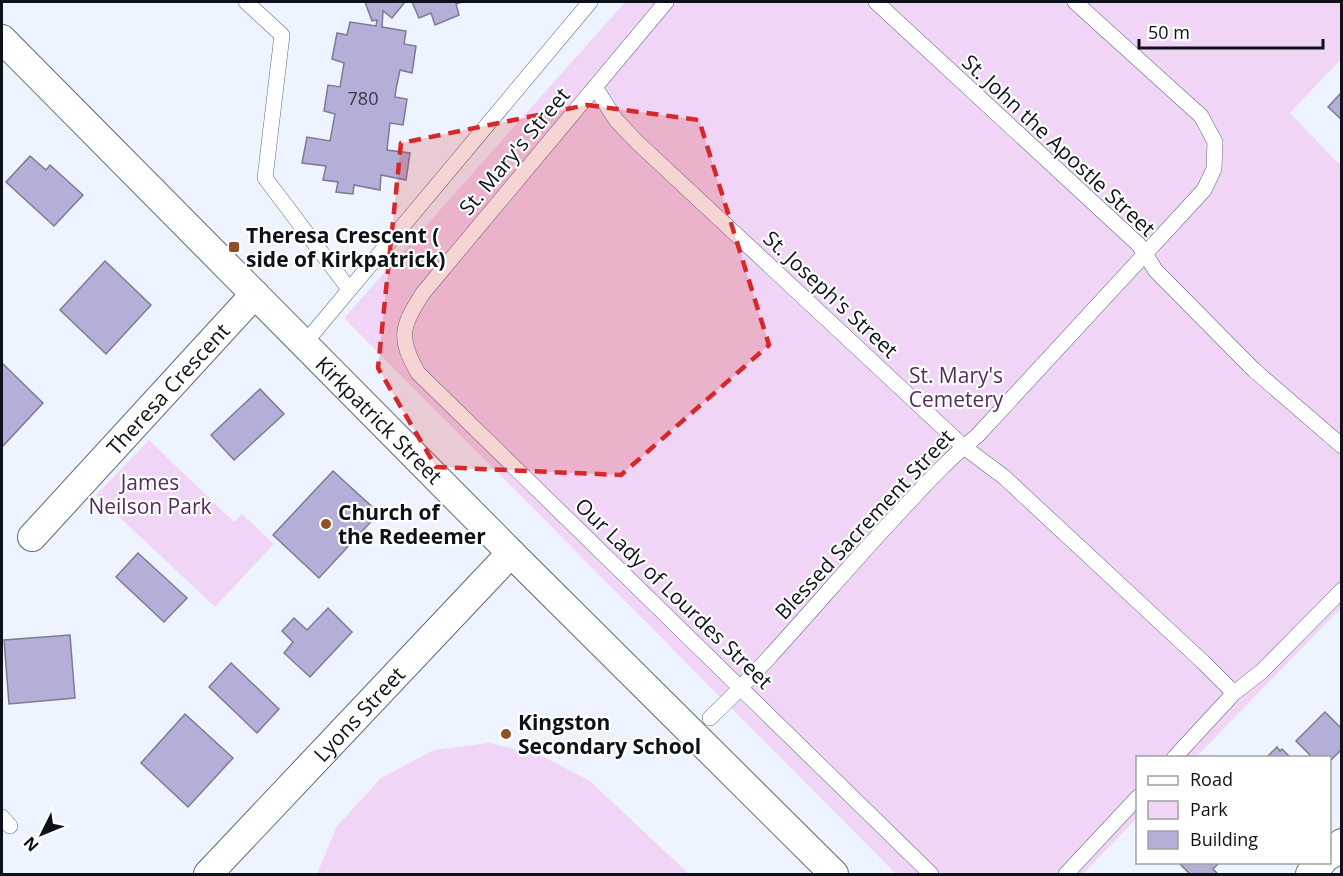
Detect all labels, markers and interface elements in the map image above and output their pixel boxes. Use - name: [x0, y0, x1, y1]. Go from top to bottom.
- scale bar: [1139, 12, 1324, 50]
- text: 50 m: [1148, 20, 1190, 44]
- street label: St. John the Apostle Street: [956, 48, 1162, 242]
- street label: St. Mary's Street: [452, 81, 576, 221]
- house number: 780: [348, 86, 378, 110]
- place label: Theresa Crescent ( side of Kirkpatrick): [246, 221, 445, 273]
- street label: St. Joseph's Street: [758, 224, 904, 364]
- marker: Theresa Crescent ( side of Kirkpatrick): [227, 240, 241, 254]
- street label: Theresa Crescent: [100, 317, 236, 461]
- street label: Kirkpatrick Street: [310, 350, 449, 490]
- park label: St. Mary's Cemetery: [909, 361, 1004, 413]
- street label: Blessed Sacrement Street: [768, 423, 960, 625]
- park label: James Neilson Park: [88, 468, 212, 520]
- street label: Our Lady of Lourdes Street: [569, 491, 779, 695]
- place label: Church of the Redeemer: [338, 498, 486, 550]
- marker: Church of the Redeemer: [319, 517, 333, 531]
- street label: Lyons Street: [307, 660, 411, 768]
- place label: Kingston Secondary School: [518, 708, 701, 760]
- marker: Kingston Secondary School: [499, 727, 513, 741]
- legend: [1136, 756, 1331, 864]
- text: Road: [1190, 767, 1233, 791]
- text: Park: [1190, 797, 1228, 821]
- north arrow: [12, 804, 72, 864]
- text: Building: [1190, 827, 1258, 851]
- text: N: [19, 832, 44, 856]

